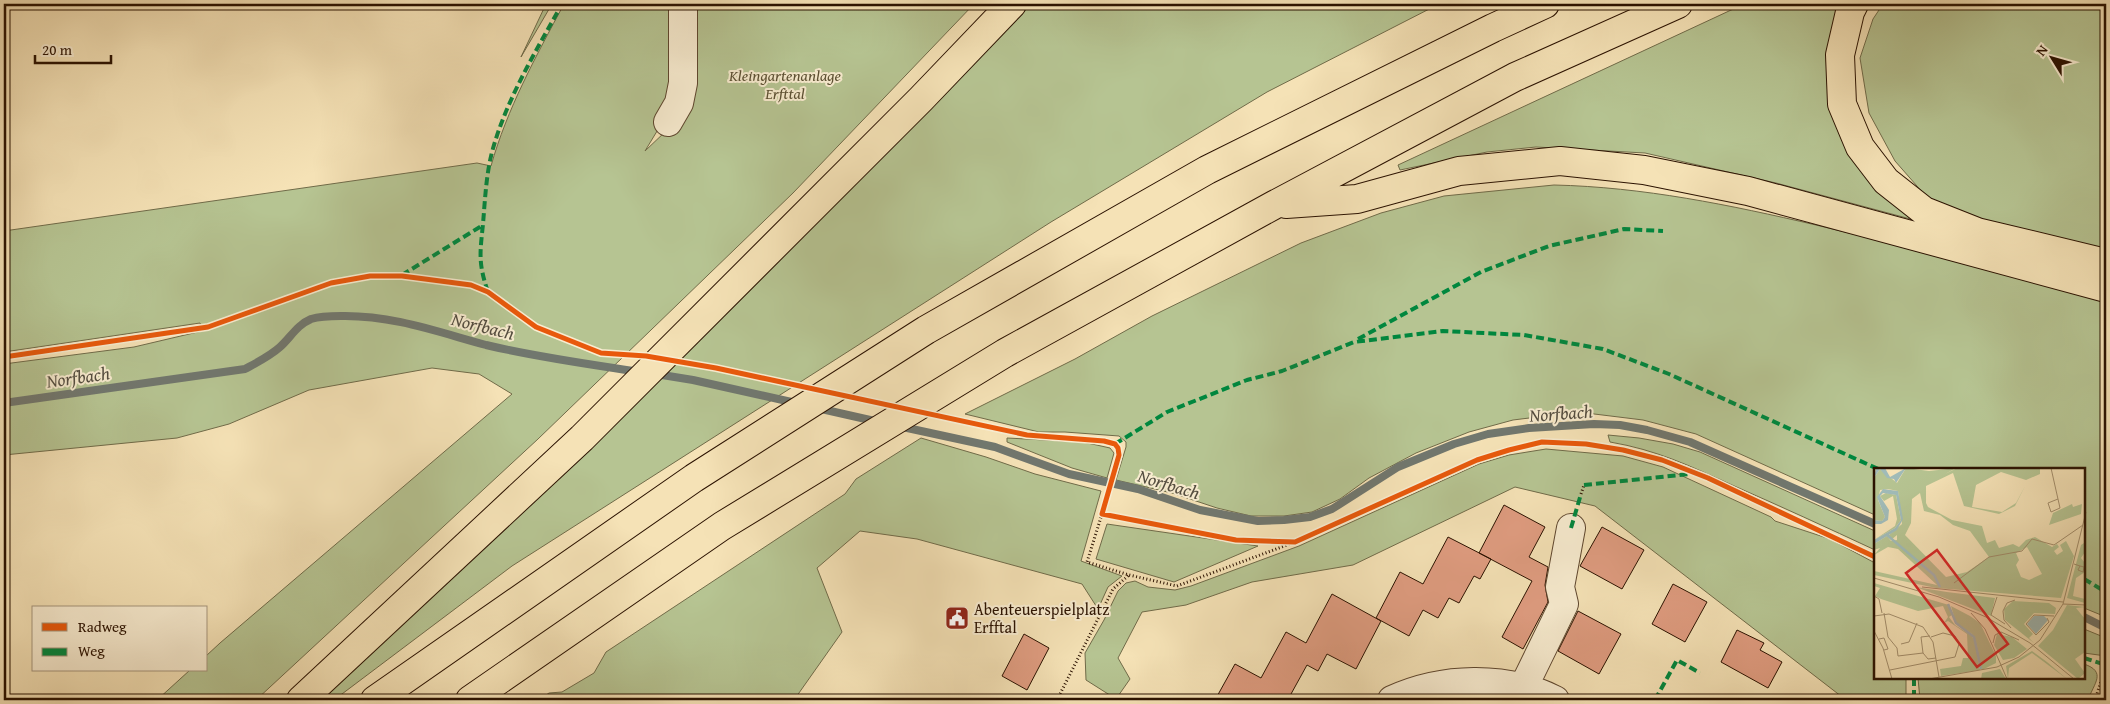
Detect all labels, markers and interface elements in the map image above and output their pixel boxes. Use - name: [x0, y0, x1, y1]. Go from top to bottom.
- scale bar: [35, 32, 111, 64]
- north arrow: [2028, 32, 2078, 82]
- text: 20 m: [42, 39, 73, 60]
- text: N: [2031, 40, 2053, 60]
- park label: Kleingartenanlage Erfttal: [728, 63, 842, 105]
- water label: Norfbach: [448, 305, 517, 347]
- water label: Norfbach: [44, 359, 111, 395]
- water label: Norfbach: [1527, 397, 1594, 429]
- water label: Norfbach: [1134, 462, 1203, 506]
- inset map: [1874, 468, 2085, 679]
- place label: Abenteuerspielplatz Erfftal: [974, 597, 1109, 639]
- public building icon: Abenteuerspielplatz Erfftal: [944, 605, 970, 631]
- legend: [32, 606, 208, 672]
- text: Radweg: [78, 616, 127, 637]
- text: Weg: [78, 640, 105, 661]

